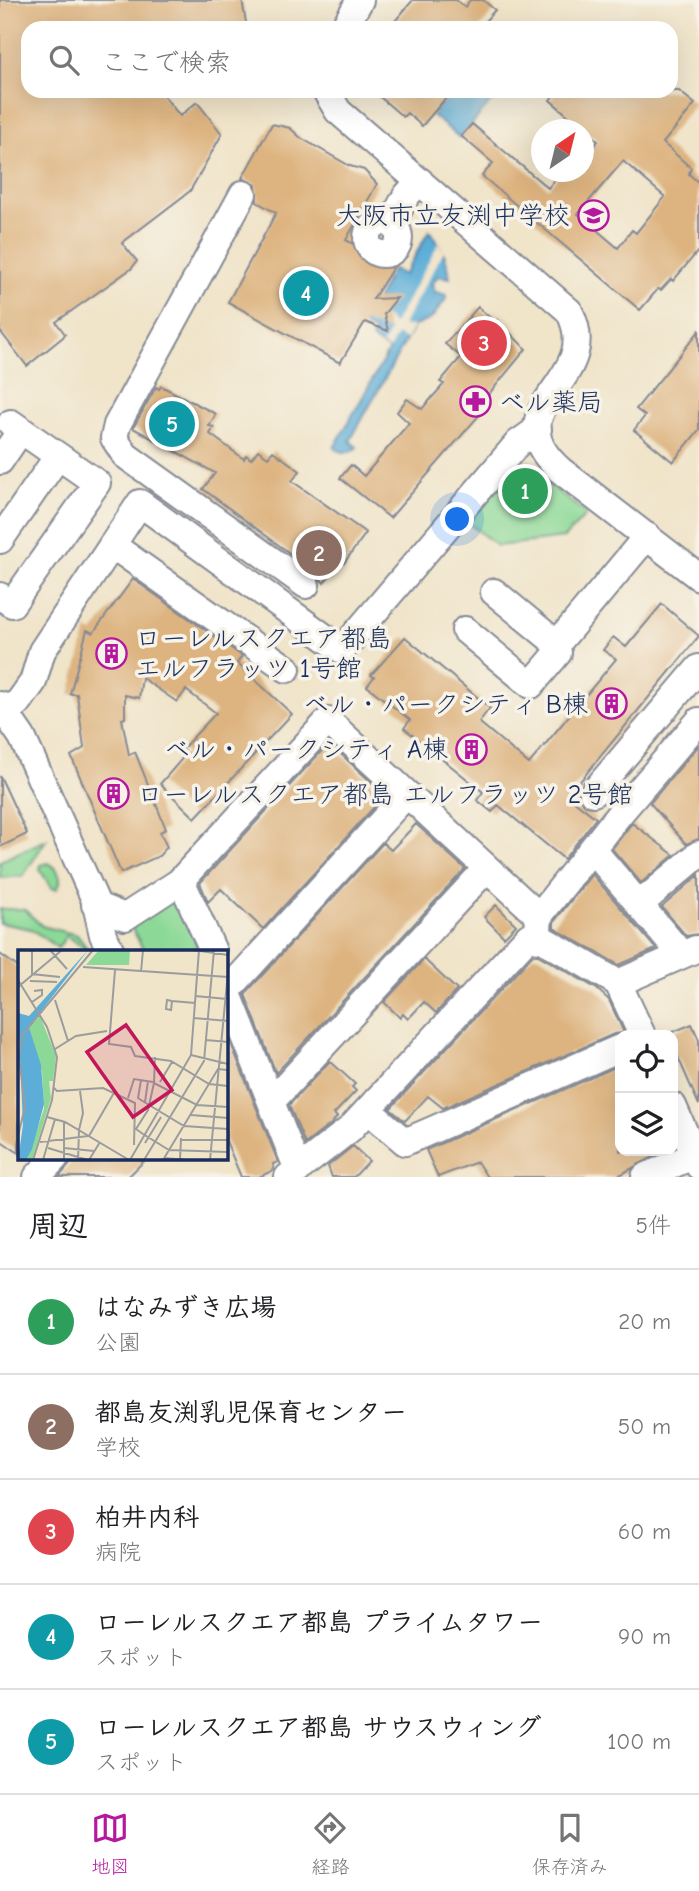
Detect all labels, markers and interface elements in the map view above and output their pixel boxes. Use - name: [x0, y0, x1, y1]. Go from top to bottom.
- search box: [21, 21, 678, 98]
- icon: search: [45, 41, 83, 79]
- text: ここで検索: [101, 48, 231, 78]
- north arrow: [531, 119, 594, 182]
- school or university icon: 大阪市立友渕中学校: [576, 198, 610, 232]
- place label: 大阪市立友渕中学校: [336, 201, 570, 231]
- pin: 4: [283, 267, 329, 319]
- pin: 3: [461, 317, 507, 369]
- pharmacy icon: ベル薬局: [459, 385, 493, 419]
- place label: ベル薬局: [499, 388, 603, 418]
- pin: 5: [149, 398, 195, 450]
- pin: 1: [502, 465, 548, 517]
- your location: [440, 502, 474, 536]
- pin: 2: [296, 527, 342, 579]
- place label: ローレルスクエア都島 エルフラッツ 1号館: [135, 624, 392, 684]
- building icon: ローレルスクエア都島 エルフラッツ 1号館: [95, 636, 129, 670]
- building icon: ベル・パークシティ B棟: [594, 687, 628, 721]
- place label: ベル・パークシティ B棟: [303, 690, 588, 720]
- building icon: ベル・パークシティ A棟: [454, 732, 488, 766]
- place label: ベル・パークシティ A棟: [164, 735, 448, 765]
- building icon: ローレルスクエア都島 エルフラッツ 2号館: [97, 777, 131, 811]
- place label: ローレルスクエア都島 エルフラッツ 2号館: [137, 780, 633, 810]
- inset map: [18, 950, 228, 1160]
- map controls: [615, 1030, 678, 1156]
- button: locate: [615, 1030, 678, 1093]
- button: layers: [615, 1093, 678, 1156]
- text: 周辺: [28, 1209, 88, 1244]
- text: 5件: [636, 1212, 671, 1239]
- text: はなみずき広場: [95, 1293, 276, 1323]
- text: 1: [46, 1308, 56, 1335]
- text: 20 m: [618, 1308, 671, 1335]
- text: 公園: [95, 1329, 141, 1356]
- text: 都島友渕乳児保育センター: [95, 1398, 407, 1428]
- text: 2: [45, 1413, 57, 1440]
- text: 50 m: [618, 1413, 671, 1440]
- text: 学校: [95, 1434, 141, 1461]
- text: 柏井内科: [95, 1503, 199, 1533]
- text: 3: [45, 1518, 57, 1545]
- text: 60 m: [618, 1518, 671, 1545]
- text: 病院: [95, 1539, 141, 1566]
- text: ローレルスクエア都島 プライムタワー: [95, 1608, 543, 1638]
- text: 4: [46, 1623, 56, 1650]
- text: 90 m: [618, 1623, 671, 1650]
- text: スポット: [95, 1644, 187, 1671]
- text: ローレルスクエア都島 サウスウィング: [95, 1713, 541, 1743]
- text: 5: [45, 1728, 57, 1755]
- text: 100 m: [607, 1728, 671, 1755]
- text: スポット: [95, 1749, 187, 1776]
- tab: 地図: [91, 1809, 129, 1878]
- tab: 経路: [311, 1809, 350, 1878]
- tab: 保存済み: [532, 1809, 608, 1878]

